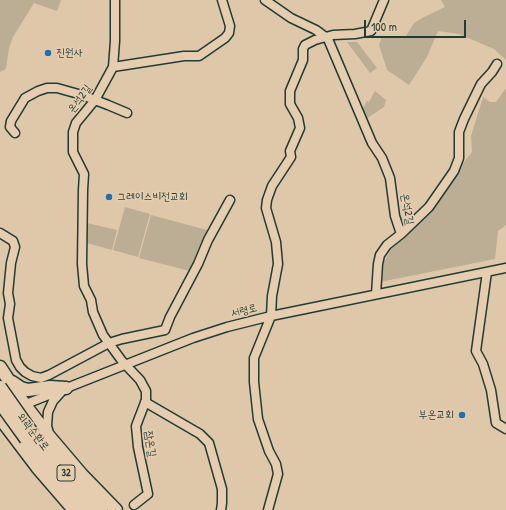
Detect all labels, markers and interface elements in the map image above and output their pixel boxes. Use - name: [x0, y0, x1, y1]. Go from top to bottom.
- scale bar: [366, 12, 468, 38]
- text: 100 m: [371, 18, 397, 35]
- place label: 진원사: [56, 46, 83, 60]
- marker: 진원사: [43, 48, 53, 58]
- street label: 온석2길: [65, 82, 95, 116]
- place label: 그레이스비전교회: [117, 190, 188, 204]
- marker: 그레이스비전교회: [104, 192, 114, 202]
- street label: 온석2길: [398, 192, 416, 226]
- street label: 서령로: [230, 301, 258, 321]
- place label: 부온교회: [419, 408, 454, 422]
- street label: 외곽순환로: [14, 410, 52, 454]
- marker: 부온교회: [457, 410, 467, 420]
- street label: 잠온길: [142, 430, 158, 458]
- road number: 32: [57, 465, 75, 481]

